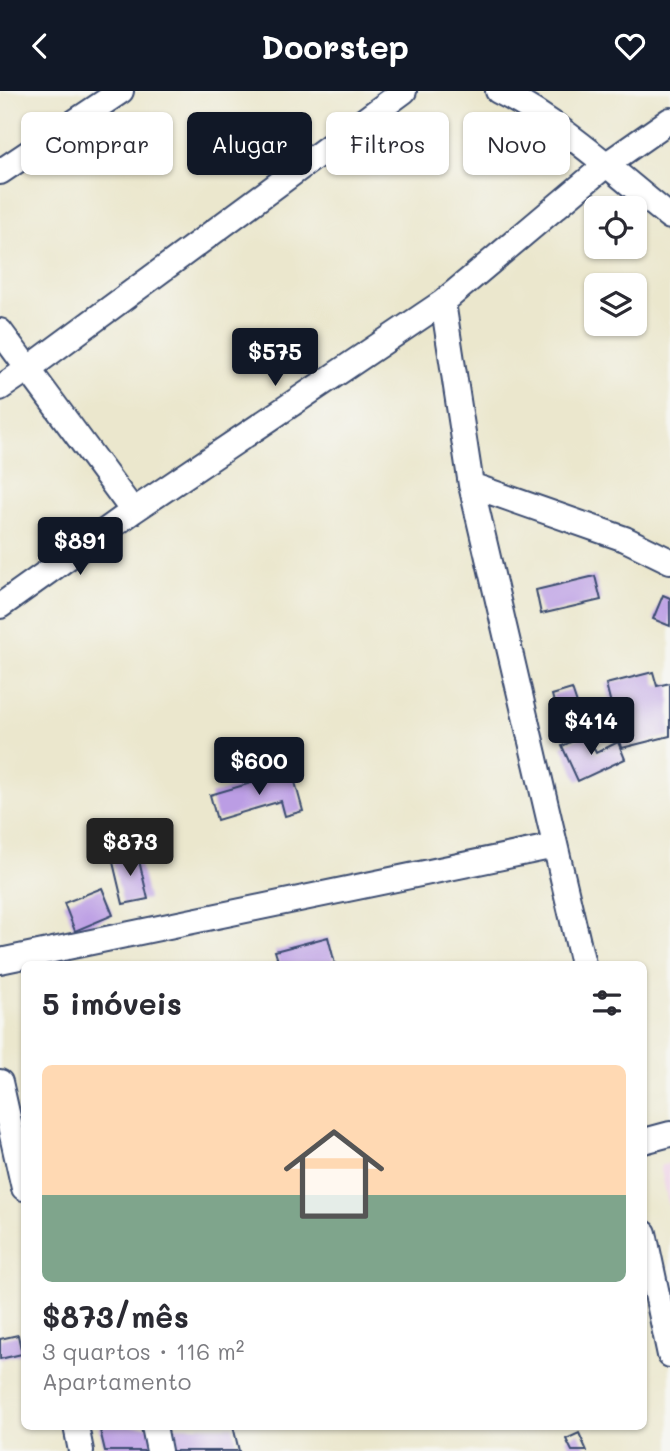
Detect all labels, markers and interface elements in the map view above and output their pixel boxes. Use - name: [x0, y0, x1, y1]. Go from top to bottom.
- text: Doorstep: [261, 25, 409, 67]
- icon: back: [21, 27, 59, 65]
- icon: heart: [611, 27, 649, 65]
- chip: Comprar: [21, 112, 173, 175]
- chip: Alugar: [187, 112, 312, 175]
- chip: Filtros: [326, 112, 449, 175]
- chip: Novo: [463, 112, 570, 175]
- map controls: [584, 196, 647, 336]
- button: locate: [584, 196, 647, 259]
- button: layers: [584, 273, 647, 336]
- pin: $575: [234, 329, 316, 388]
- text: $575: [248, 336, 302, 366]
- pin: $891: [39, 517, 121, 577]
- text: $891: [54, 525, 106, 555]
- pin: $414: [550, 697, 632, 757]
- text: $414: [564, 705, 618, 735]
- pin: $600: [218, 737, 300, 797]
- text: $600: [230, 745, 288, 775]
- pin: $873: [89, 819, 171, 878]
- text: $873: [102, 826, 158, 856]
- text: 5 imóveis: [42, 983, 182, 1023]
- icon: filters: [588, 984, 626, 1022]
- icon: home: [271, 1111, 397, 1237]
- text: $873/mês: [42, 1296, 189, 1336]
- text: 3 quartos · 116 m²: [42, 1336, 245, 1366]
- text: Apartamento: [42, 1366, 192, 1396]

